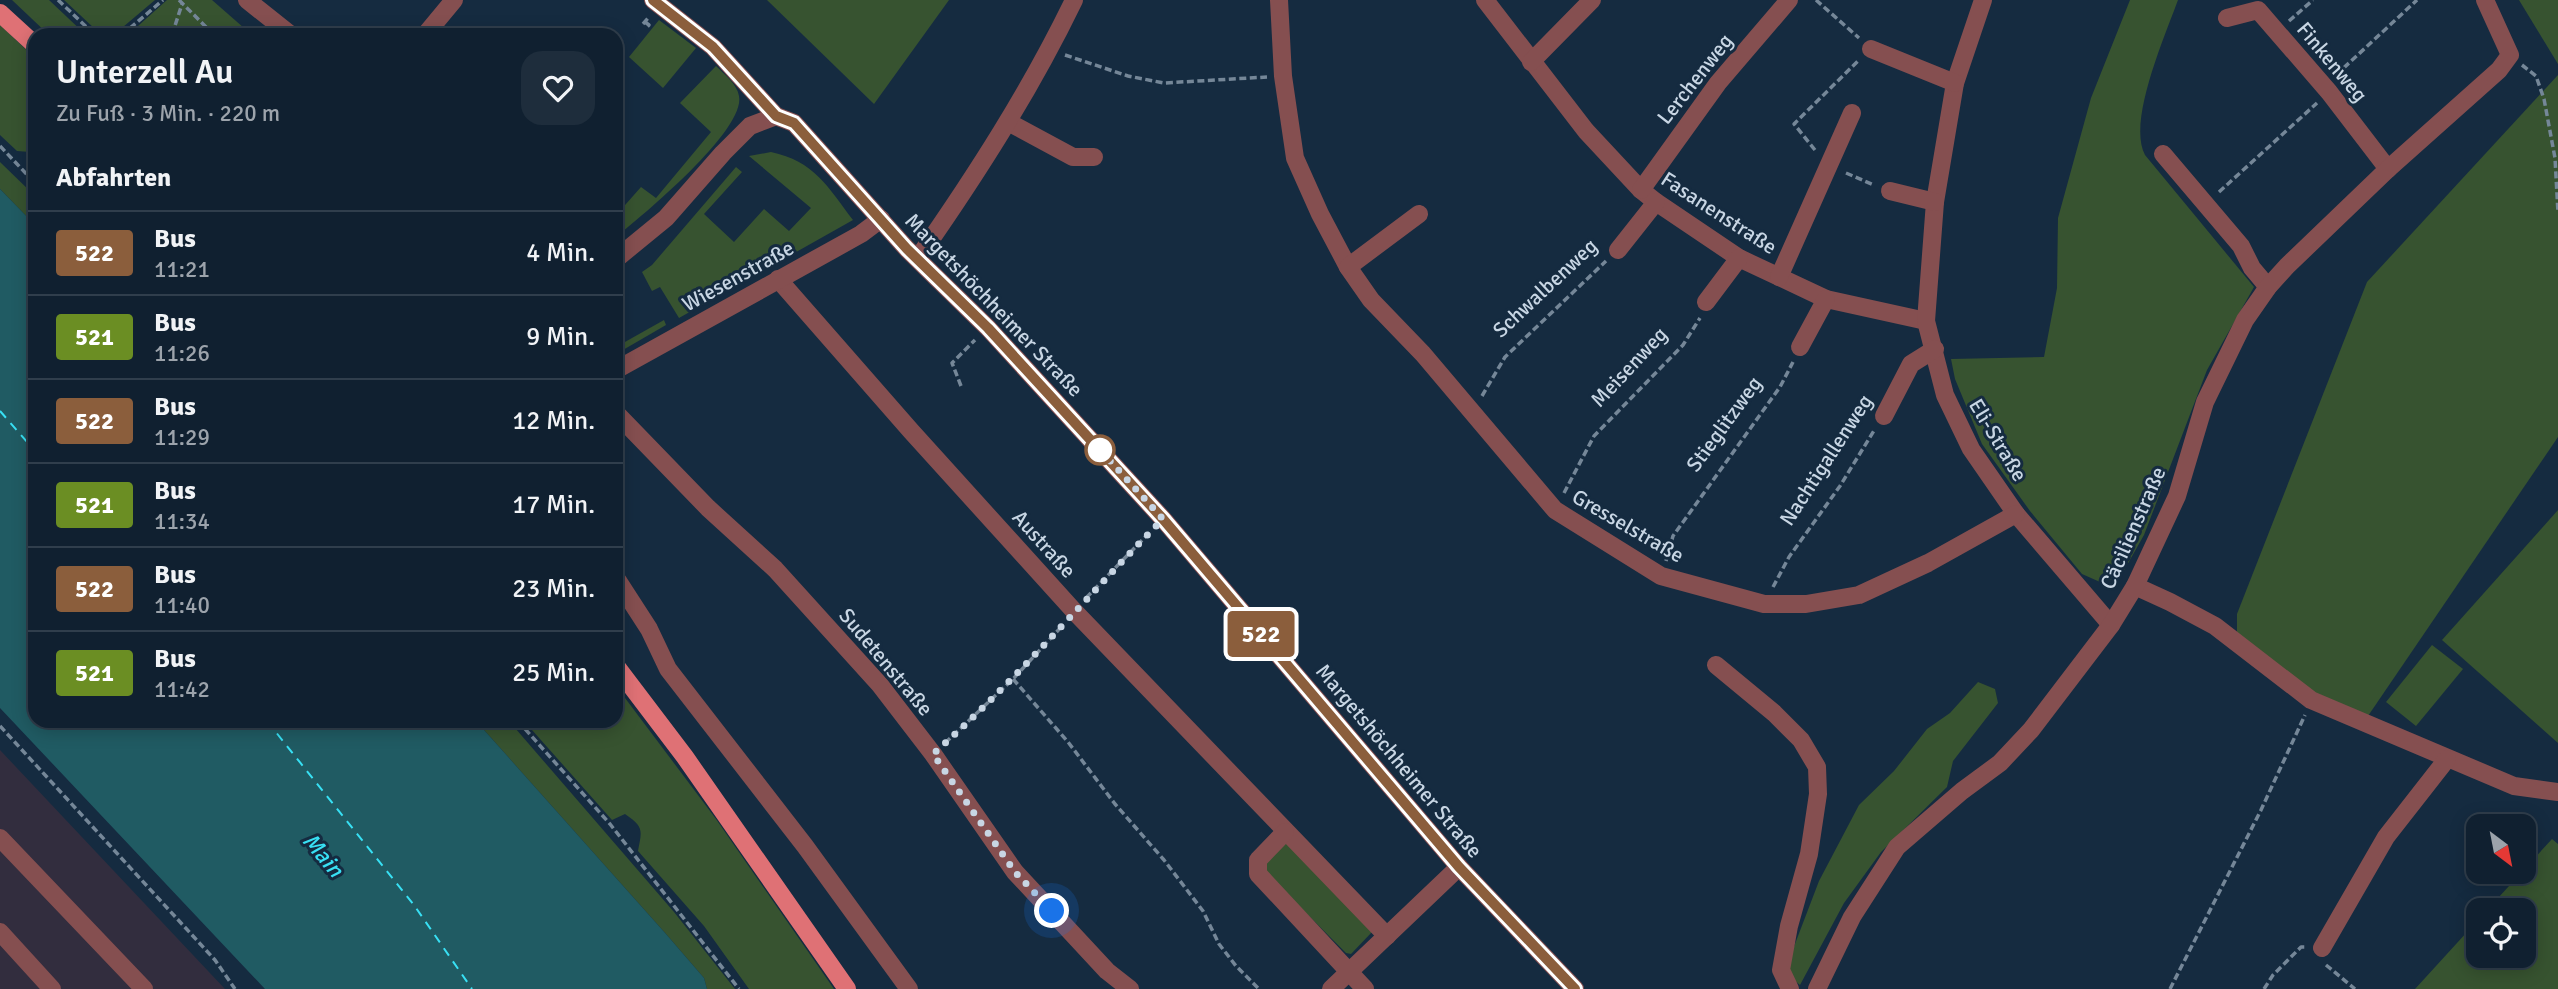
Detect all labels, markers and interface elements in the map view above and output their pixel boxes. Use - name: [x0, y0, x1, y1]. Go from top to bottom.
- street label: Finkenweg: [2291, 17, 2373, 107]
- street label: Lerchenweg: [1652, 29, 1738, 129]
- button: heart: [521, 51, 595, 125]
- text: Unterzell Au: [56, 52, 233, 93]
- text: Zu Fuß · 3 Min. · 220 m: [56, 99, 280, 128]
- text: Abfahrten: [56, 162, 171, 194]
- street label: Fasanenstraße: [1656, 166, 1782, 260]
- street label: Margetshöchheimer Straße: [900, 208, 1088, 402]
- text: Bus: [154, 223, 196, 255]
- street label: Schwalbenweg: [1487, 233, 1603, 343]
- street label: Wiesenstraße: [678, 235, 798, 317]
- text: 4 Min.: [526, 237, 595, 269]
- text: 522: [75, 238, 114, 268]
- text: 11:21: [154, 255, 210, 284]
- text: Bus: [154, 307, 196, 339]
- text: 9 Min.: [526, 321, 595, 353]
- street label: Meisenweg: [1585, 321, 1673, 413]
- text: 521: [75, 322, 114, 352]
- text: 11:26: [154, 339, 210, 368]
- street label: Stieglitzweg: [1681, 371, 1767, 477]
- street label: Nachtigallenweg: [1774, 390, 1878, 530]
- text: Bus: [154, 391, 196, 423]
- street label: Eli-Straße: [1963, 394, 2033, 486]
- text: 12 Min.: [512, 405, 595, 437]
- text: 522: [75, 406, 114, 436]
- text: 11:29: [154, 423, 210, 452]
- unlabelled marker: [1085, 435, 1115, 465]
- street label: Cäcilienstraße: [2094, 463, 2172, 593]
- text: Bus: [154, 475, 196, 507]
- street label: Gresselstraße: [1567, 484, 1689, 568]
- text: 17 Min.: [512, 489, 595, 521]
- text: 521: [75, 490, 114, 520]
- street label: Austraße: [1007, 505, 1081, 583]
- text: 11:34: [154, 507, 210, 536]
- text: Bus: [154, 559, 196, 591]
- text: 23 Min.: [512, 573, 595, 605]
- text: 522: [75, 574, 114, 604]
- text: 11:40: [154, 591, 210, 620]
- street label: Sudetenstraße: [834, 603, 938, 721]
- line badge: 522: [1221, 611, 1301, 657]
- text: 522: [1242, 619, 1280, 649]
- text: Bus: [154, 643, 196, 675]
- text: 25 Min.: [512, 657, 595, 689]
- text: 521: [75, 658, 114, 688]
- street label: Margetshöchheimer Straße: [1310, 659, 1488, 863]
- text: 11:42: [154, 675, 210, 704]
- north arrow: [2466, 814, 2536, 884]
- map controls: [2466, 814, 2536, 968]
- water label: Main: [296, 827, 351, 884]
- your location: [1034, 893, 1069, 928]
- button: locate: [2466, 898, 2536, 968]

